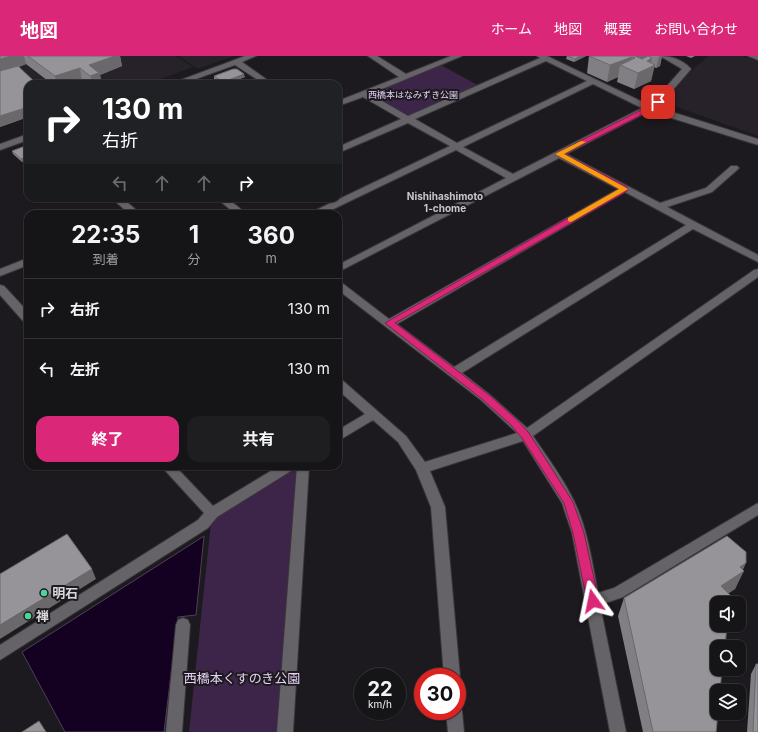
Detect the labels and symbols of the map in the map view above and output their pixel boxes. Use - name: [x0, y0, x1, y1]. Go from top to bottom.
- pin: [641, 85, 675, 119]
- park label: 西橋本はなみずき公園: [368, 89, 458, 100]
- district label: Nishihashimoto 1-chome: [407, 190, 483, 214]
- position arrow: [572, 580, 614, 622]
- place label: 明石: [52, 585, 78, 601]
- marker: 明石: [39, 588, 49, 598]
- place label: 禅: [36, 608, 49, 624]
- marker: 禅: [23, 611, 33, 621]
- speed limit sign: 30: [414, 668, 466, 720]
- park label: 西橋本くすのき公園: [184, 670, 300, 686]

